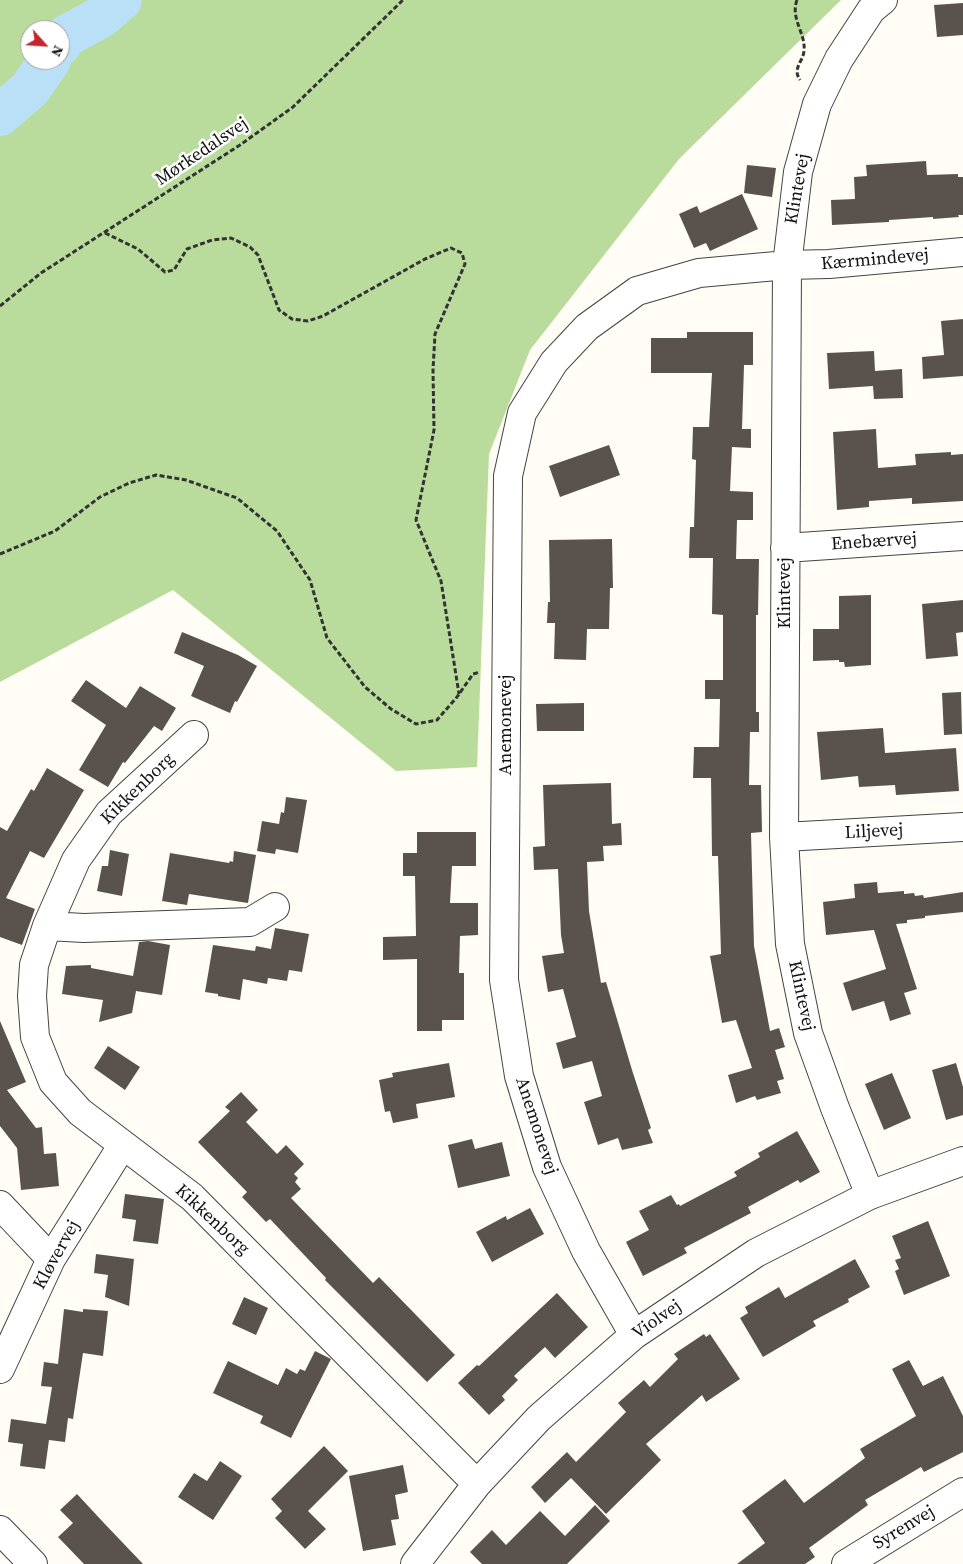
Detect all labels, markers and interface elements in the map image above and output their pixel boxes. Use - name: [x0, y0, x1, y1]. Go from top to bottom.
- north arrow: [20, 20, 70, 70]
- text: N: [46, 42, 69, 60]
- street label: Mørkedalsvej: [152, 113, 252, 191]
- street label: Klintevej: [781, 152, 815, 226]
- street label: Kærmindevej: [820, 245, 930, 275]
- street label: Enebærvej: [830, 528, 918, 556]
- street label: Klintevej: [774, 557, 796, 629]
- street label: Anemonevej: [495, 675, 517, 775]
- street label: Kikkenborg: [97, 749, 179, 829]
- street label: Liljevej: [844, 820, 904, 844]
- street label: Klintevej: [783, 959, 819, 1033]
- street label: Anemonevej: [510, 1075, 562, 1177]
- street label: Kikkenborg: [170, 1180, 254, 1260]
- street label: Kløvervej: [29, 1217, 85, 1293]
- street label: Violvej: [628, 1295, 686, 1345]
- street label: Syrenvej: [869, 1501, 939, 1555]

